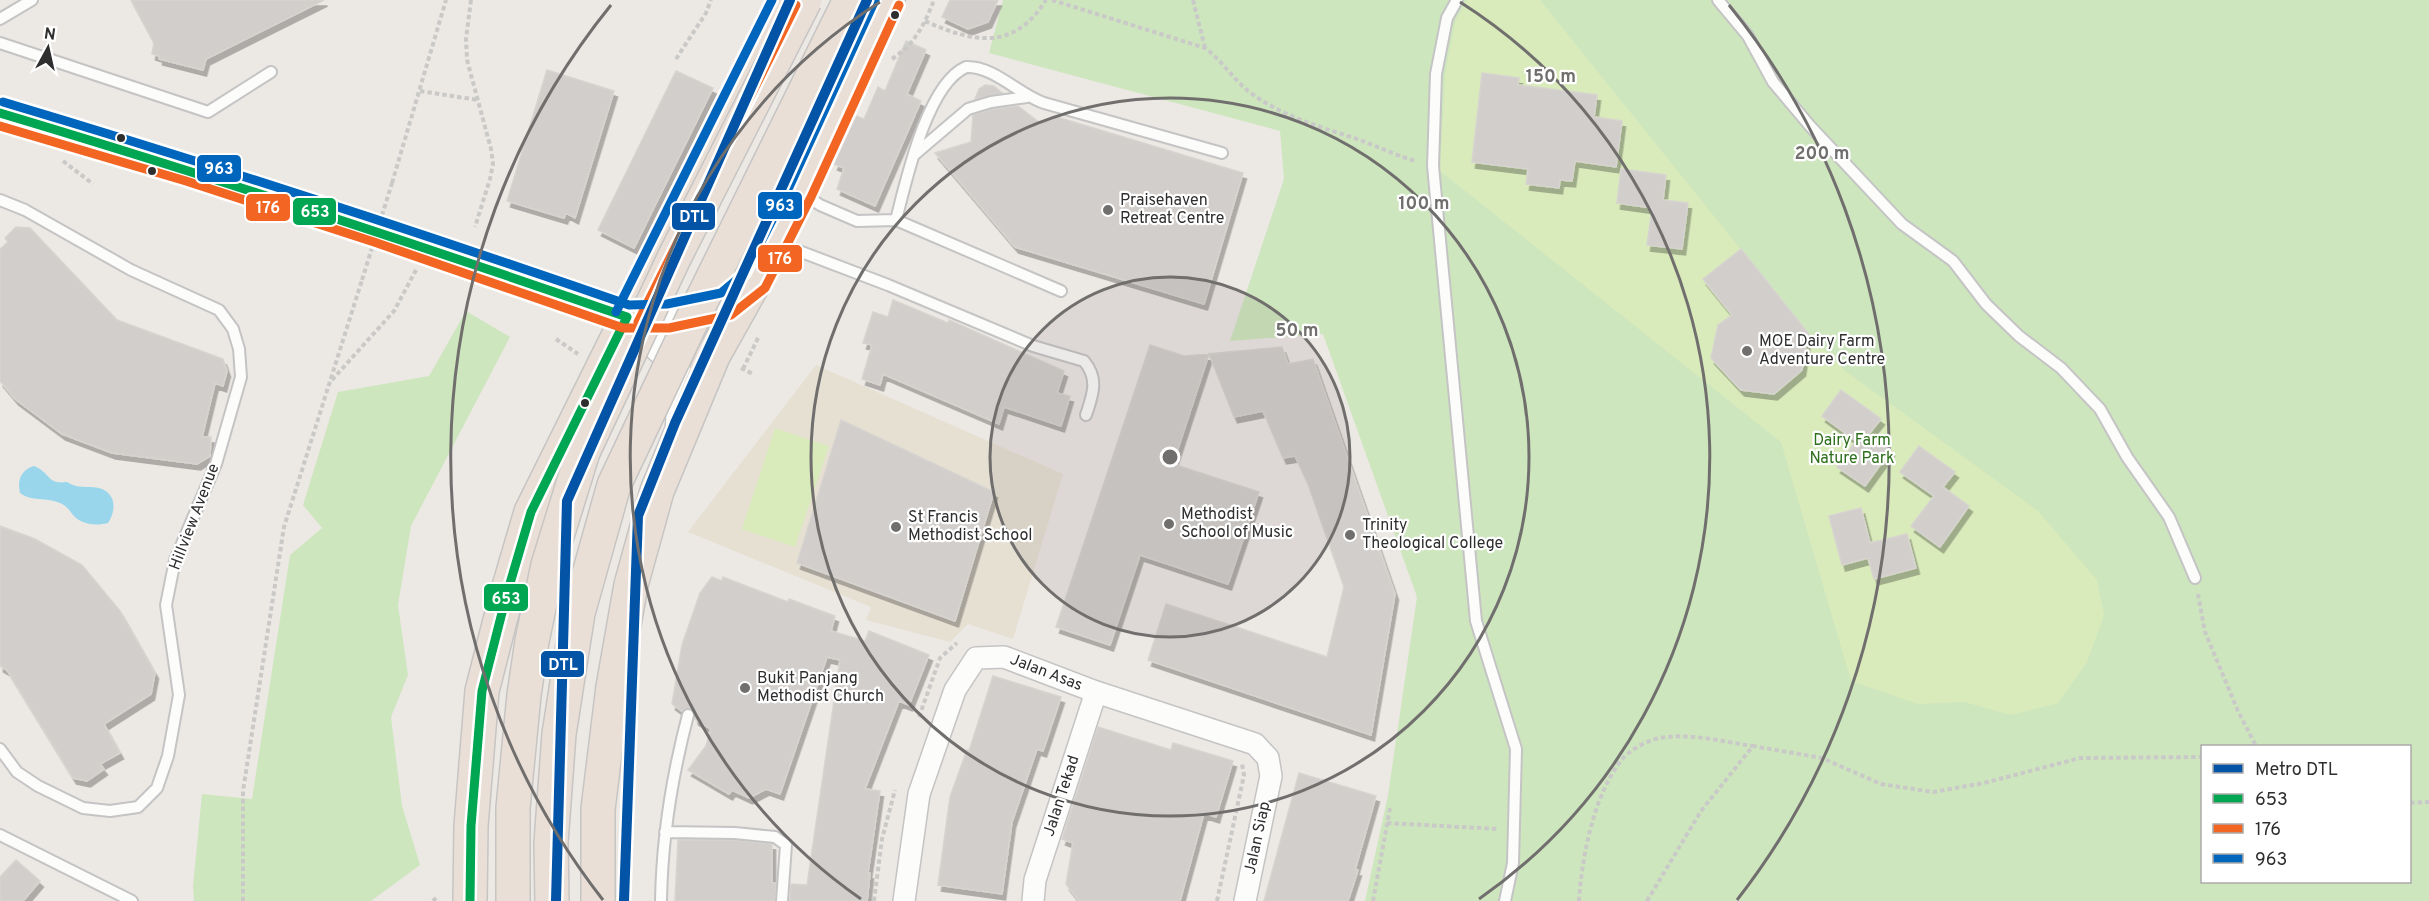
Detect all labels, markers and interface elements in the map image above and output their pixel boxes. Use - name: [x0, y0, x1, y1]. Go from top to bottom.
- unlabelled marker: [889, 9, 901, 21]
- north arrow: [18, 18, 78, 78]
- text: N: [43, 24, 57, 46]
- text: 150 m: [1526, 66, 1576, 89]
- unlabelled marker: [115, 132, 127, 144]
- text: 200 m: [1794, 143, 1850, 166]
- line badge: 963: [196, 154, 242, 183]
- text: 963: [204, 160, 234, 180]
- unlabelled marker: [146, 165, 158, 177]
- line badge: 963: [757, 191, 803, 220]
- place label: Praisehaven Retreat Centre: [1120, 191, 1224, 229]
- line badge: 176: [245, 193, 291, 222]
- text: 100 m: [1398, 193, 1450, 216]
- line badge: 653: [292, 197, 337, 226]
- text: 963: [765, 197, 795, 217]
- text: 176: [256, 199, 280, 219]
- line badge: DTL: [671, 202, 716, 231]
- text: 653: [300, 203, 330, 223]
- marker: Praisehaven Retreat Centre: [1101, 203, 1115, 217]
- text: DTL: [679, 208, 709, 228]
- line badge: 176: [757, 244, 803, 273]
- text: 176: [768, 250, 792, 270]
- text: 50 m: [1275, 320, 1319, 343]
- place label: MOE Dairy Farm Adventure Centre: [1759, 332, 1885, 370]
- marker: MOE Dairy Farm Adventure Centre: [1740, 344, 1754, 358]
- unlabelled marker: [579, 397, 591, 409]
- park label: Dairy Farm Nature Park: [1809, 431, 1895, 469]
- centre of rings: [1160, 447, 1180, 467]
- street label: Hillview Avenue: [166, 461, 224, 573]
- place label: Methodist School of Music: [1181, 505, 1293, 543]
- place label: St Francis Methodist School: [908, 508, 1033, 546]
- place label: Trinity Theological College: [1362, 516, 1503, 554]
- marker: Methodist School of Music: [1162, 517, 1176, 531]
- marker: St Francis Methodist School: [889, 520, 903, 534]
- marker: Trinity Theological College: [1343, 528, 1357, 542]
- line badge: 653: [483, 583, 529, 612]
- text: 653: [491, 590, 521, 610]
- line badge: DTL: [540, 650, 585, 678]
- street label: Jalan Asas: [1007, 650, 1085, 696]
- text: DTL: [548, 656, 578, 676]
- place label: Bukit Panjang Methodist Church: [757, 669, 884, 707]
- marker: Bukit Panjang Methodist Church: [738, 681, 752, 695]
- legend: [2201, 745, 2411, 883]
- street label: Jalan Tekad: [1039, 753, 1085, 839]
- text: Metro DTL: [2255, 759, 2338, 782]
- text: 653: [2255, 789, 2288, 812]
- street label: Jalan Siap: [1241, 800, 1275, 876]
- text: 176: [2255, 819, 2281, 842]
- text: 963: [2255, 849, 2287, 872]

